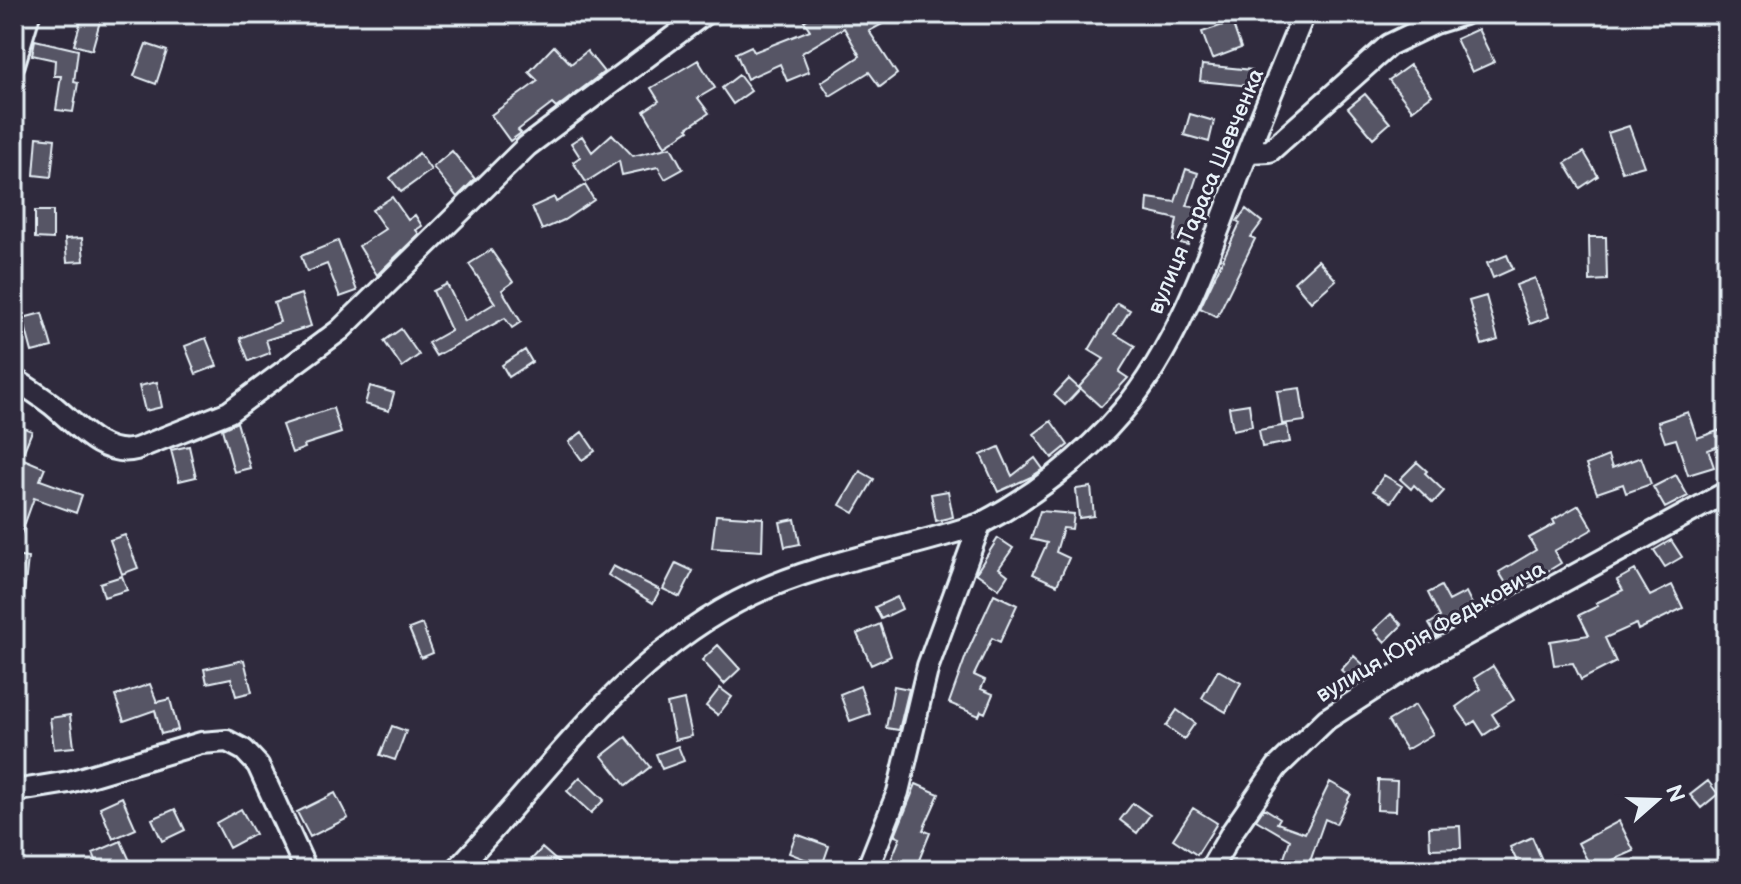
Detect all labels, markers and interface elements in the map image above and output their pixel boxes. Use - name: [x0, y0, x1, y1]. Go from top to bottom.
- street label: вулиця Тараса Шевченка: [1142, 65, 1270, 318]
- street label: вулиця Юрія Федьковича: [1312, 556, 1550, 709]
- north arrow: [1617, 760, 1697, 840]
- text: N: [1659, 781, 1690, 806]

